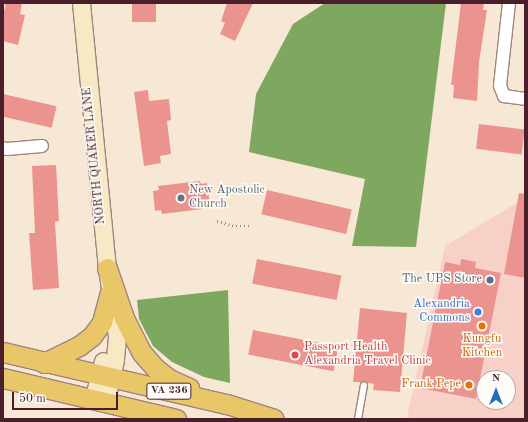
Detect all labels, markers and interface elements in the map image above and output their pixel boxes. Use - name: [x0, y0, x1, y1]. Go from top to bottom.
- street label: NORTH QUAKER LANE: [81, 87, 109, 225]
- place label: New Apostolic Church: [189, 184, 265, 212]
- marker: New Apostolic Church: [176, 193, 186, 203]
- place label: The UPS Store: [402, 273, 482, 287]
- marker: The UPS Store: [485, 275, 495, 285]
- place label: Alexandria Commons: [413, 298, 470, 326]
- marker: Alexandria Commons: [473, 307, 483, 317]
- marker: Kungfu Kitchen: [477, 321, 487, 331]
- place label: Kungfu Kitchen: [462, 333, 502, 361]
- place label: Passport Health Alexandria Travel Clinic: [304, 341, 431, 369]
- marker: Passport Health Alexandria Travel Clinic: [289, 349, 301, 361]
- north arrow: [476, 370, 516, 410]
- text: N: [492, 373, 500, 384]
- place label: Frank Pepe: [401, 378, 461, 392]
- marker: Frank Pepe: [464, 380, 474, 390]
- road number: VA 236: [146, 382, 192, 400]
- scale bar: [14, 384, 120, 410]
- text: 50 m: [19, 393, 46, 405]

